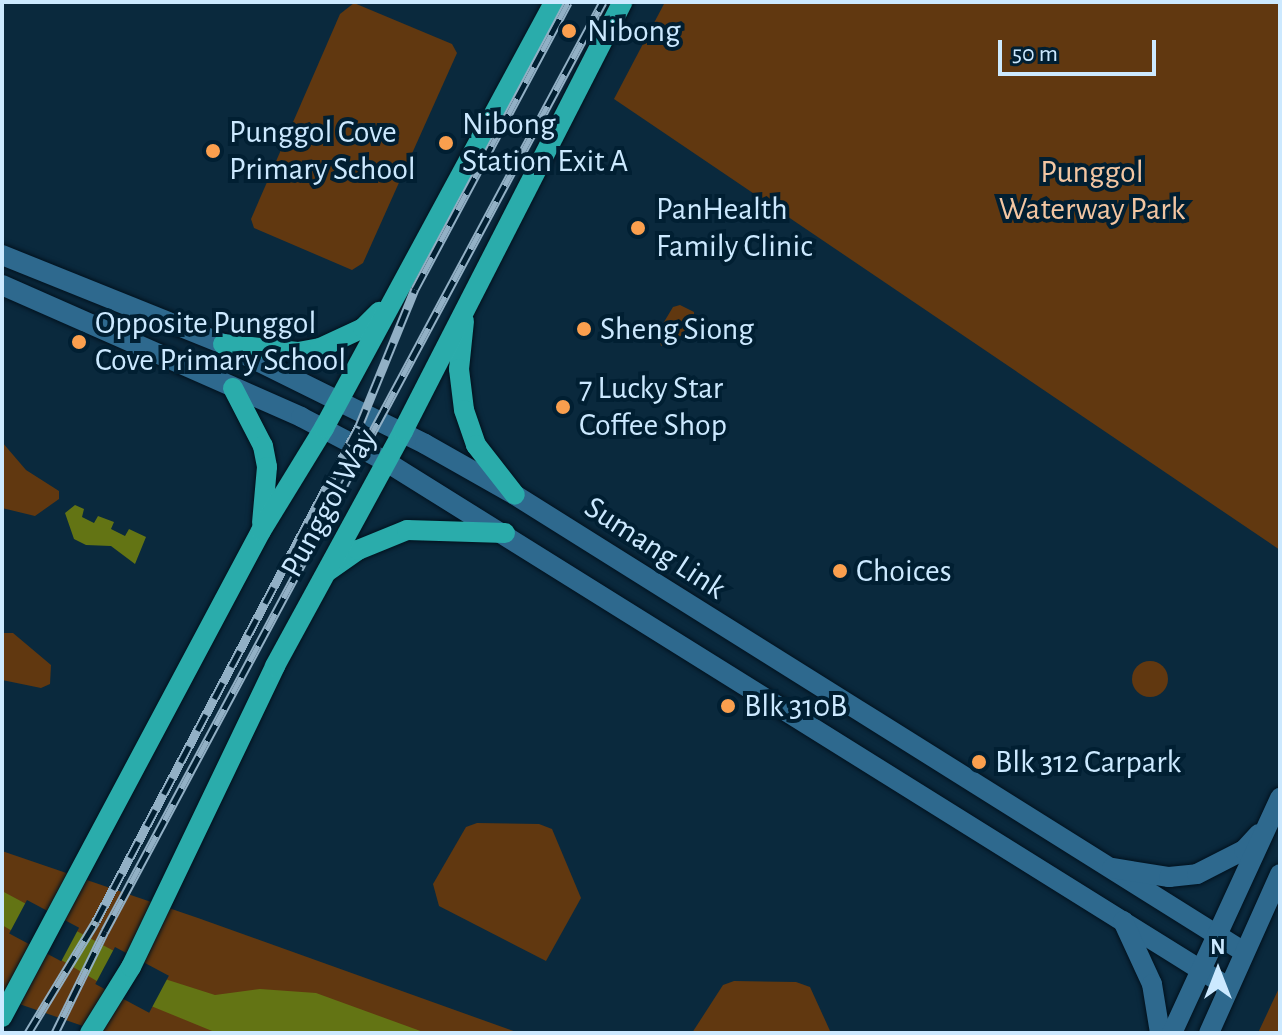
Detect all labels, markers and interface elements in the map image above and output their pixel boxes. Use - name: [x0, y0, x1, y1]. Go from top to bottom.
- place label: Nibong: [587, 12, 681, 50]
- marker: Nibong: [558, 20, 580, 42]
- scale bar: [1002, 24, 1160, 74]
- text: 50 m: [1012, 42, 1058, 66]
- place label: Nibong Station Exit A: [462, 106, 628, 181]
- place label: Punggol Cove Primary School: [229, 114, 416, 189]
- marker: Nibong Station Exit A: [437, 134, 455, 152]
- marker: Punggol Cove Primary School: [204, 142, 222, 160]
- park label: Punggol Waterway Park: [999, 154, 1185, 229]
- place label: PanHealth Family Clinic: [656, 191, 812, 266]
- marker: PanHealth Family Clinic: [627, 217, 649, 239]
- place label: Opposite Punggol Cove Primary School: [95, 305, 346, 380]
- place label: Sheng Siong: [600, 310, 754, 348]
- marker: Sheng Siong: [575, 320, 593, 338]
- marker: Opposite Punggol Cove Primary School: [70, 333, 88, 351]
- place label: 7 Lucky Star Coffee Shop: [579, 370, 727, 445]
- marker: 7 Lucky Star Coffee Shop: [554, 398, 572, 416]
- street label: Punggol Way: [273, 422, 385, 584]
- street label: Sumang Link: [577, 488, 733, 608]
- place label: Choices: [856, 552, 952, 590]
- marker: Choices: [831, 562, 849, 580]
- place label: Blk 310B: [744, 687, 847, 725]
- marker: Blk 310B: [719, 697, 737, 715]
- place label: Blk 312 Carpark: [995, 743, 1181, 781]
- marker: Blk 312 Carpark: [970, 753, 988, 771]
- north arrow: [1178, 931, 1258, 1011]
- text: N: [1210, 936, 1226, 958]

